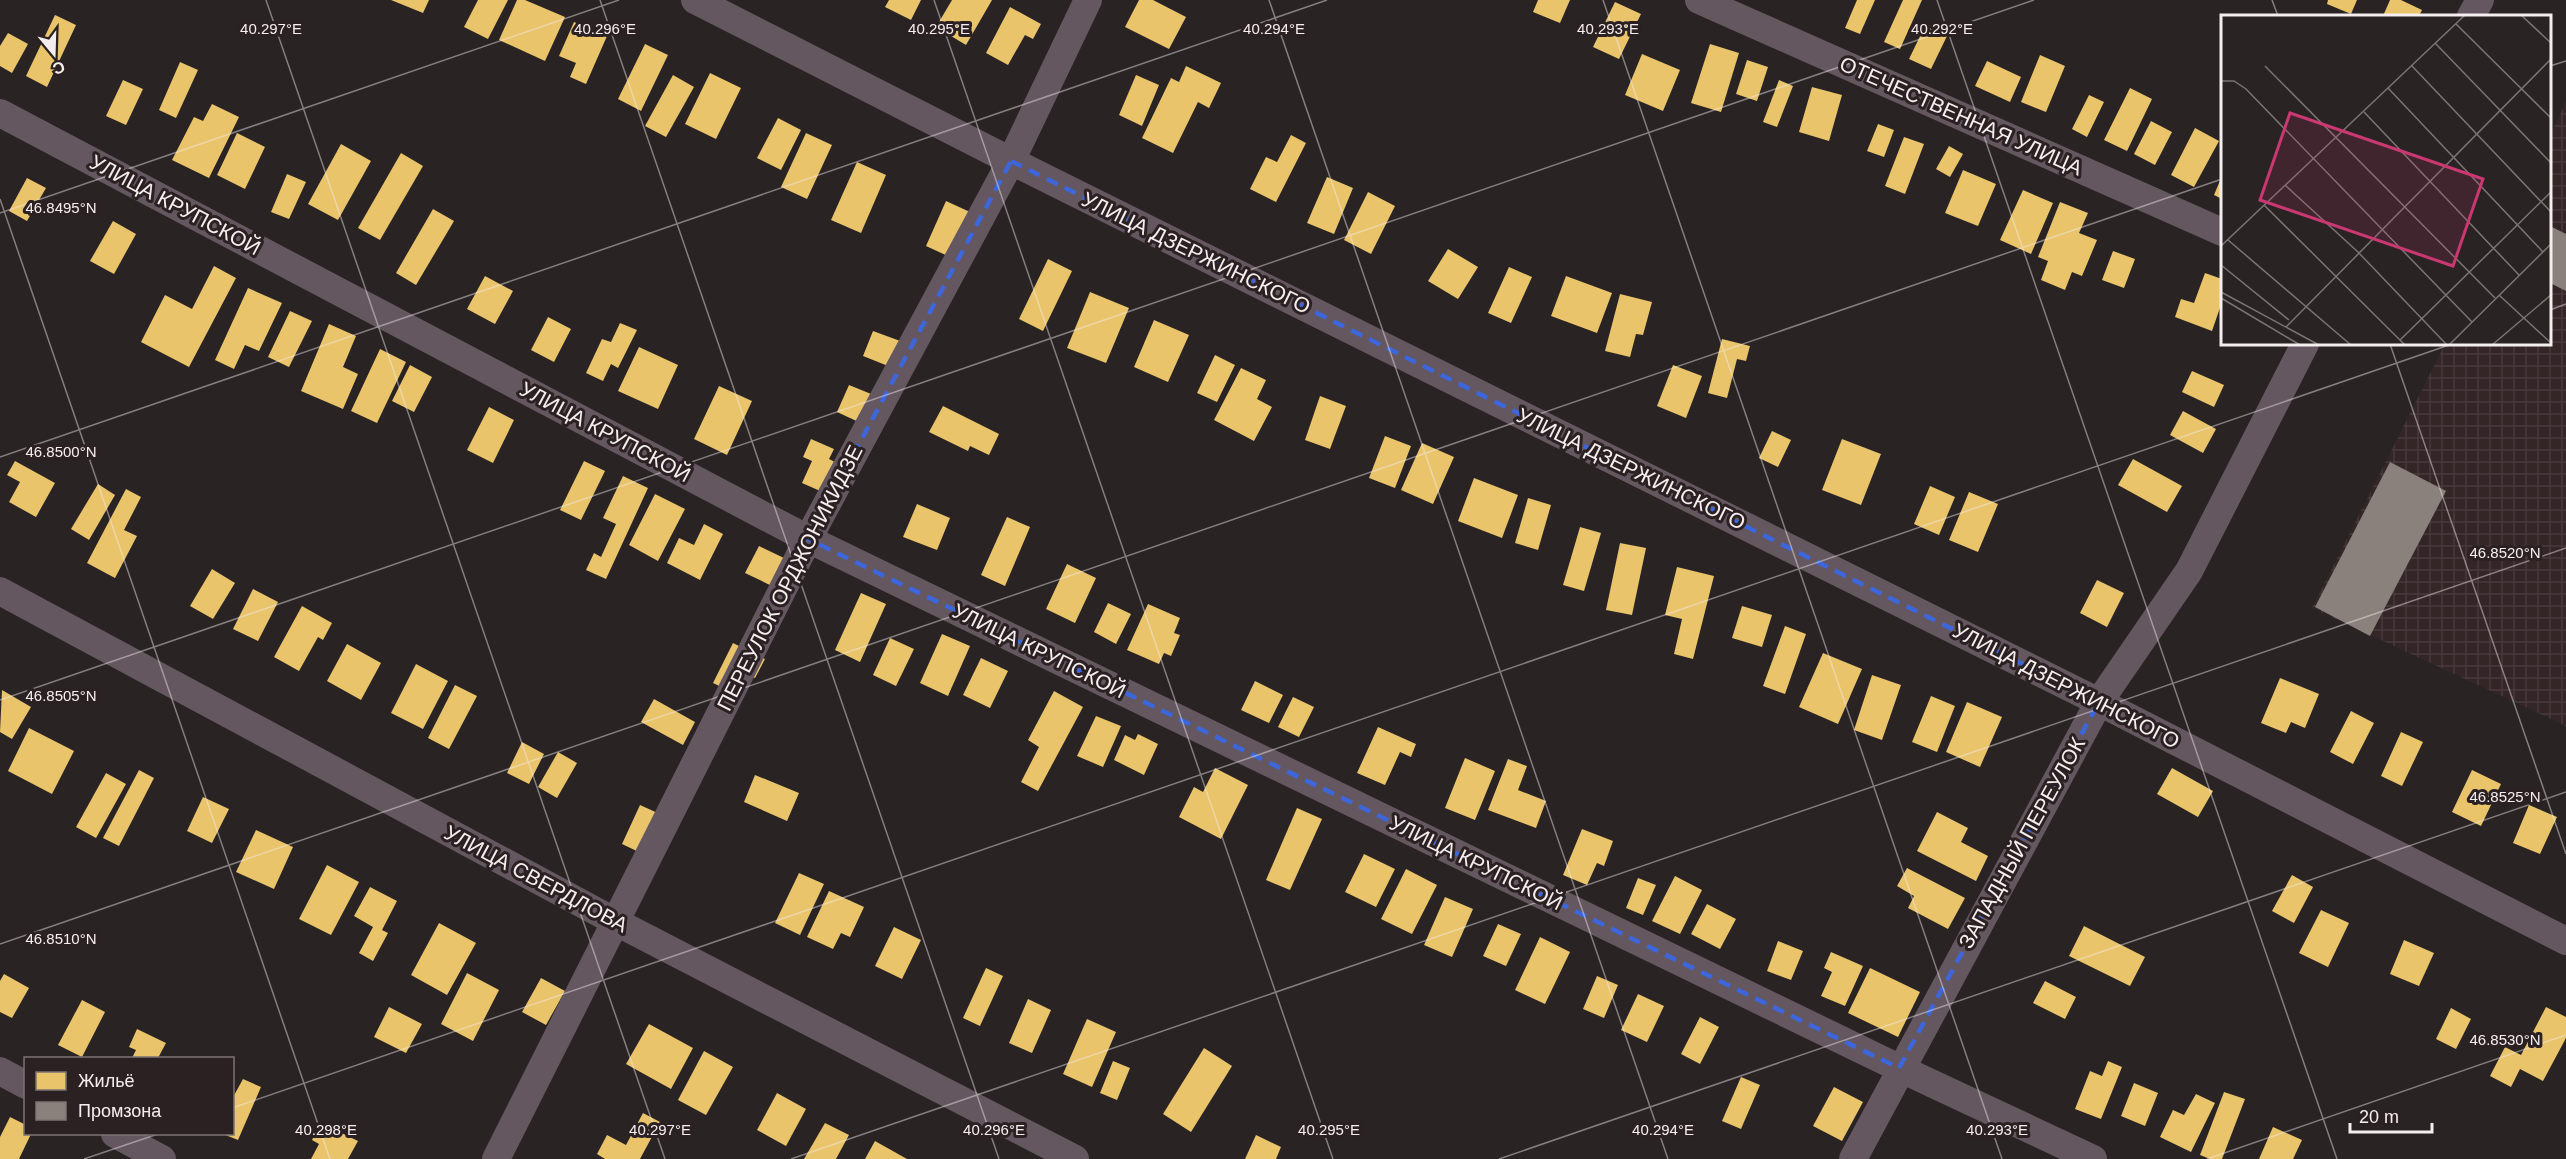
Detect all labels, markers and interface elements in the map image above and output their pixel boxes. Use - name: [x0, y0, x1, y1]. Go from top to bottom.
- inset map: [2221, 15, 2551, 345]
- text: 40.297°E: [240, 20, 302, 37]
- text: 40.296°E: [574, 20, 636, 37]
- text: 40.295°E: [908, 20, 970, 37]
- text: 40.294°E: [1243, 20, 1305, 37]
- text: 40.293°E: [1577, 20, 1639, 37]
- text: 40.292°E: [1911, 20, 1973, 37]
- north arrow: [24, 24, 84, 84]
- street label: ОТЕЧЕСТВЕННАЯ УЛИЦА: [1836, 52, 2086, 180]
- text: С: [50, 58, 67, 78]
- street label: УЛИЦА КРУПСКОЙ: [86, 150, 264, 259]
- street label: УЛИЦА ДЗЕРЖИНСКОГО: [1078, 187, 1314, 318]
- text: 46.8495°N: [25, 199, 97, 216]
- street label: УЛИЦА КРУПСКОЙ: [516, 377, 694, 486]
- street label: УЛИЦА ДЗЕРЖИНСКОГО: [1513, 403, 1749, 534]
- street label: ПЕРЕУЛОК ОРДЖОНИКИДЗЕ: [712, 441, 867, 714]
- text: 46.8500°N: [25, 443, 97, 460]
- text: 46.8520°N: [2469, 544, 2541, 561]
- street label: УЛИЦА КРУПСКОЙ: [949, 599, 1130, 702]
- street label: УЛИЦА ДЗЕРЖИНСКОГО: [1949, 618, 2183, 753]
- text: 46.8505°N: [25, 687, 97, 704]
- street label: ЗАПАДНЫЙ ПЕРЕУЛОК: [1954, 733, 2090, 952]
- text: 46.8525°N: [2469, 788, 2541, 805]
- street label: УЛИЦА КРУПСКОЙ: [1386, 811, 1567, 914]
- street label: УЛИЦА СВЕРДЛОВА: [441, 820, 632, 937]
- text: 46.8510°N: [25, 930, 97, 947]
- text: 46.8530°N: [2469, 1031, 2541, 1048]
- legend: [24, 1057, 234, 1135]
- text: Жильё: [78, 1071, 135, 1091]
- scale bar: [2350, 1096, 2432, 1134]
- text: Промзона: [78, 1101, 162, 1121]
- text: 20 m: [2359, 1107, 2399, 1127]
- text: 40.298°E: [295, 1121, 357, 1138]
- text: 40.297°E: [629, 1121, 691, 1138]
- text: 40.296°E: [963, 1121, 1025, 1138]
- text: 40.295°E: [1298, 1121, 1360, 1138]
- text: 40.294°E: [1632, 1121, 1694, 1138]
- text: 40.293°E: [1966, 1121, 2028, 1138]

